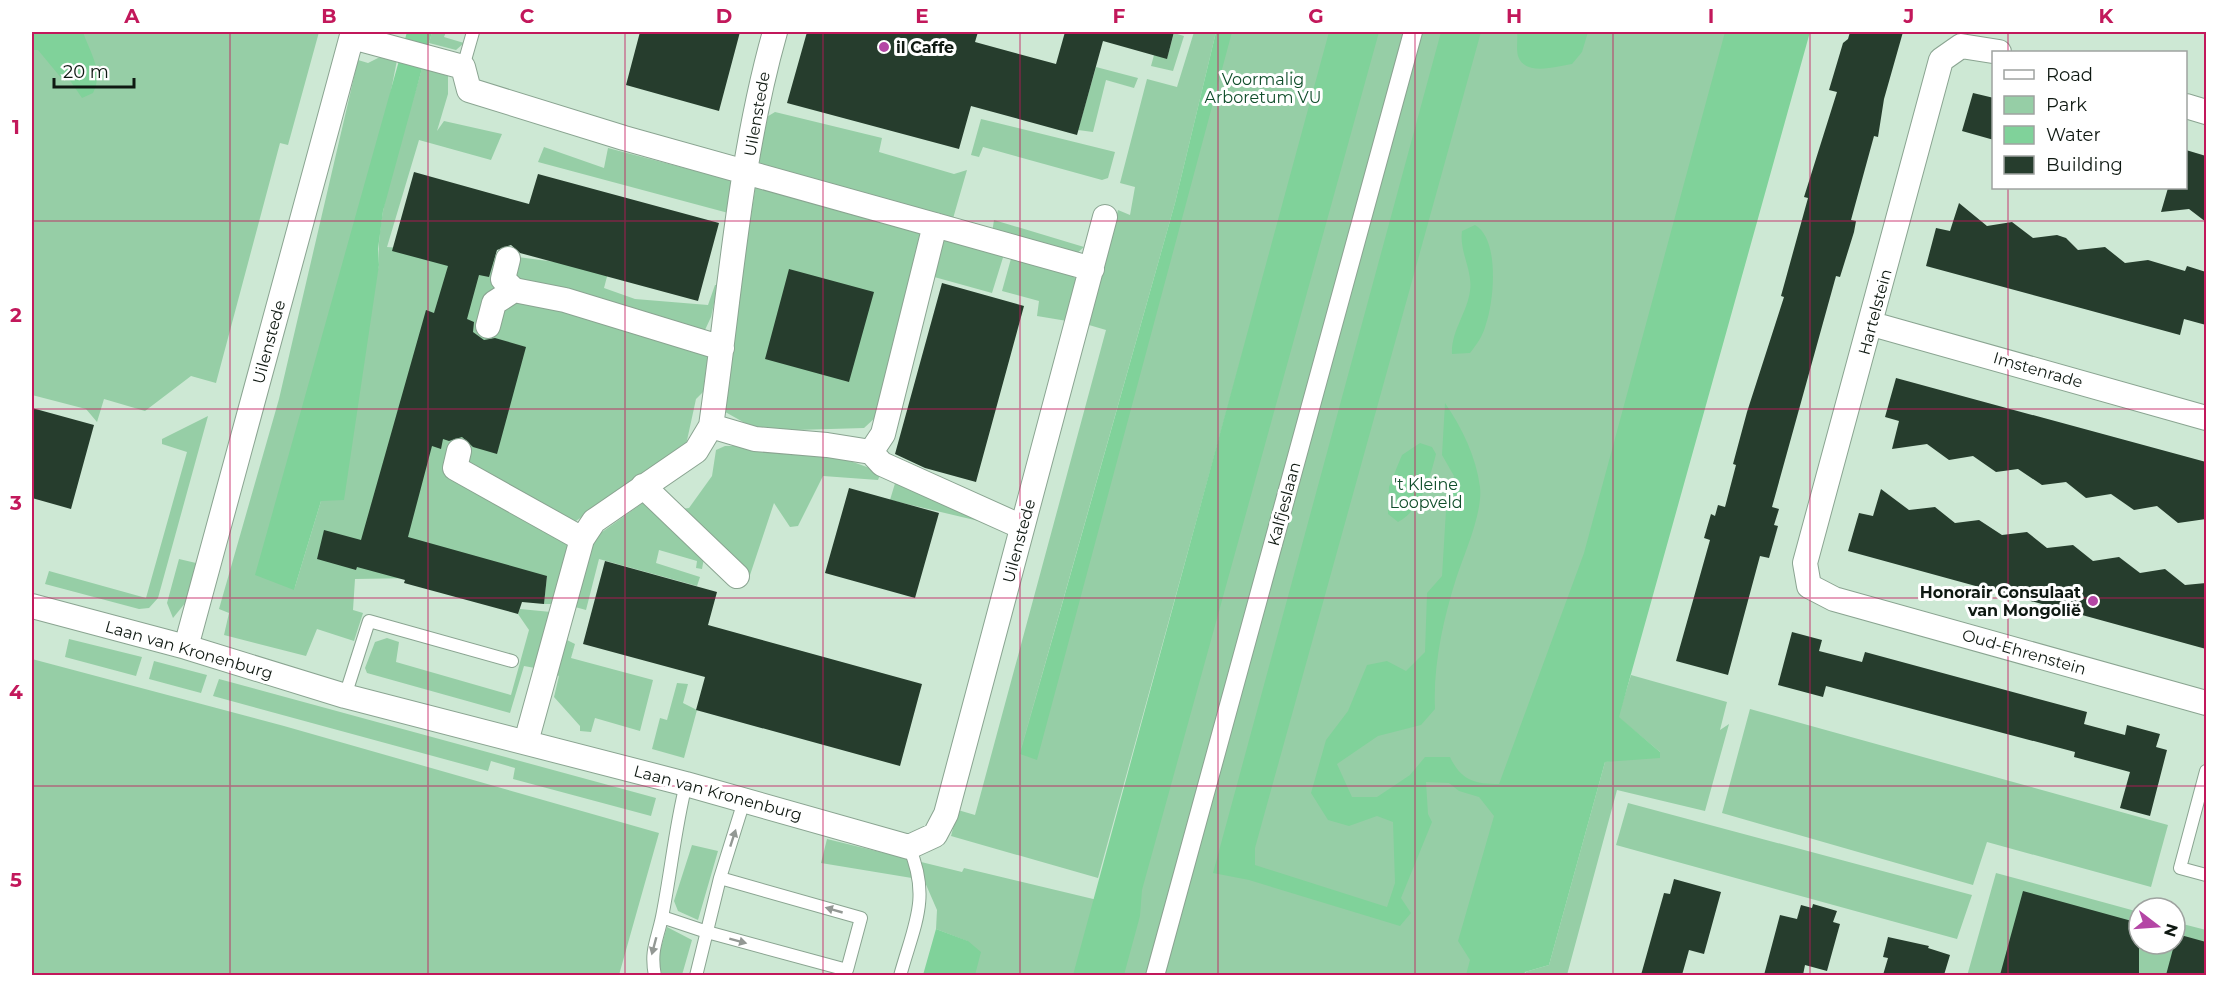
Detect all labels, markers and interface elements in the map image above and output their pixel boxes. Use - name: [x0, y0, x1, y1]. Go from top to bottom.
- text: A: [123, 4, 140, 28]
- text: B: [321, 4, 337, 28]
- text: C: [520, 4, 535, 28]
- text: D: [716, 4, 732, 28]
- text: E: [915, 4, 929, 28]
- text: F: [1113, 4, 1126, 28]
- text: G: [1308, 4, 1324, 28]
- text: H: [1506, 4, 1522, 28]
- text: I: [1708, 4, 1714, 28]
- text: J: [1903, 4, 1914, 28]
- text: K: [2099, 4, 2115, 28]
- place label: il Caffe: [896, 38, 954, 57]
- marker: il Caffe: [877, 40, 891, 54]
- scale bar: [54, 51, 134, 89]
- legend: [1992, 51, 2187, 189]
- text: 20 m: [63, 61, 109, 83]
- text: Road: [2046, 64, 2093, 86]
- street label: Uilenstede: [740, 70, 774, 158]
- park label: Voormalig Arboretum VU: [1205, 70, 1321, 107]
- text: Park: [2046, 94, 2087, 116]
- text: 1: [12, 115, 20, 139]
- text: Water: [2046, 124, 2101, 146]
- text: Building: [2046, 154, 2123, 176]
- street label: Hartelstein: [1854, 267, 1896, 357]
- street label: Uilenstede: [249, 298, 289, 386]
- text: 2: [10, 303, 22, 327]
- street label: Imstenrade: [1991, 348, 2085, 392]
- street label: Kalfjeslaan: [1264, 460, 1304, 548]
- park label: 't Kleine Loopveld: [1389, 475, 1463, 512]
- text: 3: [9, 491, 22, 515]
- street label: Uilenstede: [999, 497, 1039, 585]
- place label: Honorair Consulaat van Mongolië: [1920, 583, 2081, 620]
- marker: Honorair Consulaat van Mongolië: [2086, 594, 2100, 608]
- street label: Laan van Kronenburg: [103, 617, 275, 683]
- street label: Oud-Ehrenstein: [1960, 625, 2088, 679]
- text: 4: [9, 680, 23, 704]
- street label: Laan van Kronenburg: [632, 761, 804, 825]
- one-way arrow: [729, 829, 738, 847]
- text: 5: [10, 868, 22, 892]
- north arrow: [2127, 896, 2187, 956]
- one-way arrow: [825, 905, 843, 914]
- text: N: [2160, 921, 2182, 939]
- one-way arrow: [729, 936, 747, 946]
- one-way arrow: [649, 937, 659, 955]

